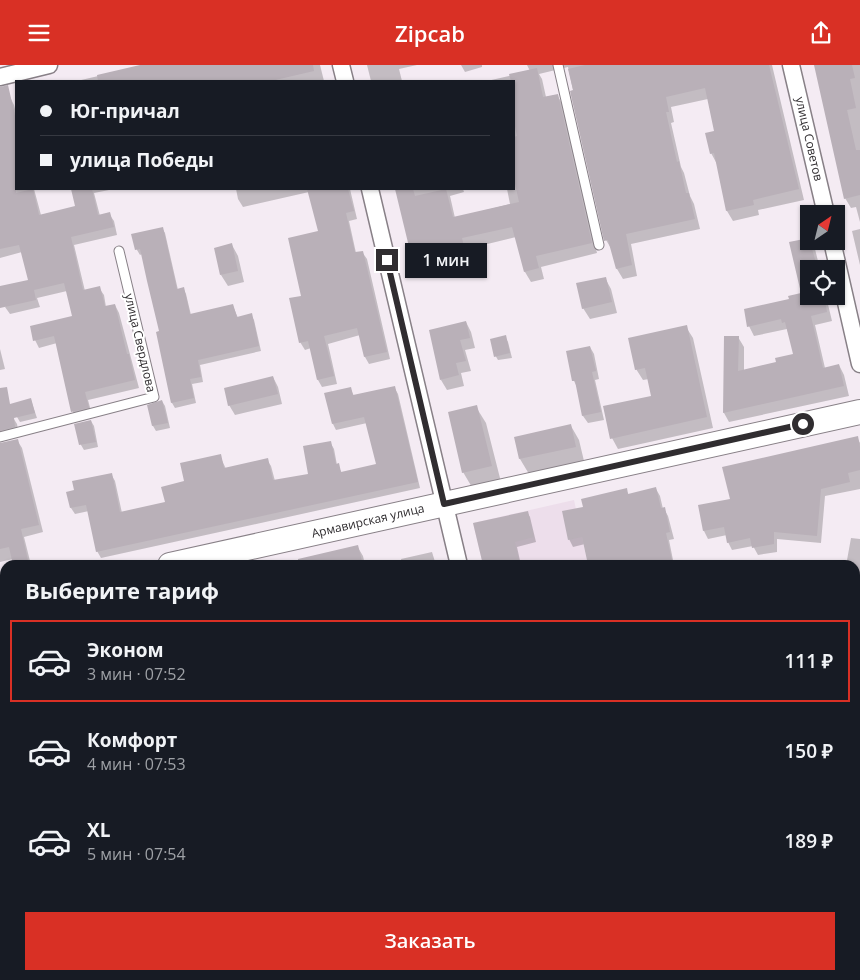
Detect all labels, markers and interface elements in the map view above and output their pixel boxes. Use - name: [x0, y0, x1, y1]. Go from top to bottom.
- text: Zipcab: [395, 18, 465, 48]
- icon: menu: [25, 19, 53, 47]
- icon: share: [807, 19, 835, 47]
- street label: улица Советов: [792, 95, 827, 183]
- text: Юг-причал: [70, 98, 180, 124]
- text: улица Победы: [70, 147, 214, 173]
- north arrow: [800, 205, 845, 250]
- map controls: [800, 205, 845, 305]
- callout: 1 мин: [404, 243, 487, 277]
- route end: [376, 249, 398, 271]
- text: 1 мин: [422, 249, 470, 271]
- button: locate: [800, 260, 845, 305]
- street label: улица Свердлова: [121, 292, 160, 394]
- route start: [792, 413, 814, 435]
- street label: Армавирская улица: [310, 499, 426, 542]
- text: Выберите тариф: [25, 575, 219, 605]
- text: Эконом: [87, 637, 164, 663]
- icon: car: [27, 639, 72, 684]
- text: 111 ₽: [784, 648, 833, 674]
- text: 3 мин · 07:52: [87, 663, 186, 685]
- text: Комфорт: [87, 727, 177, 753]
- icon: car: [27, 729, 72, 774]
- text: 150 ₽: [784, 738, 833, 764]
- text: 4 мин · 07:53: [87, 753, 186, 775]
- text: XL: [87, 817, 110, 843]
- icon: car: [27, 819, 72, 864]
- text: 189 ₽: [784, 828, 833, 854]
- text: 5 мин · 07:54: [87, 843, 186, 865]
- button: Заказать: [25, 912, 835, 970]

